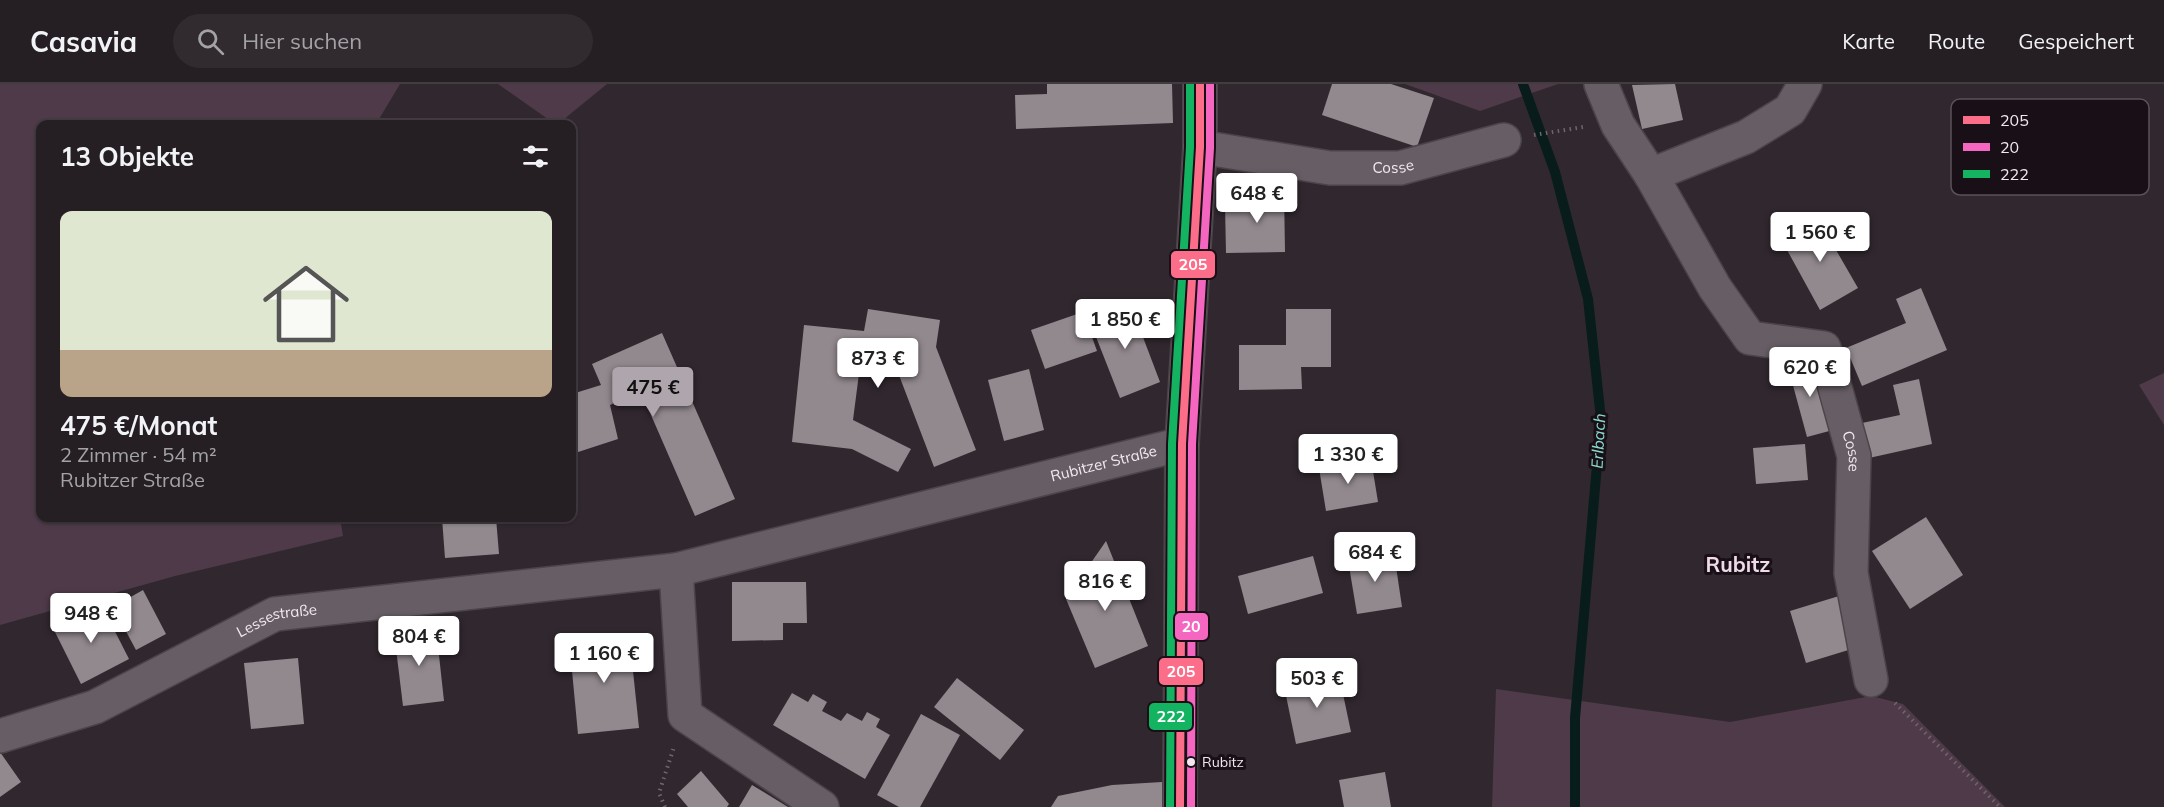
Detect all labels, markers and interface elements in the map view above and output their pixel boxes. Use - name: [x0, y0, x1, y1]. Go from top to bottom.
- search box: [173, 14, 593, 68]
- text: Casavia: [30, 24, 137, 59]
- icon: search: [194, 25, 227, 58]
- text: Hier suchen: [242, 27, 362, 55]
- text: Karte: [1842, 28, 1895, 54]
- text: Route: [1928, 28, 1985, 54]
- text: Gespeichert: [2018, 28, 2134, 54]
- legend: [1951, 99, 2149, 195]
- text: 205: [2000, 110, 2029, 130]
- text: 20: [2000, 137, 2019, 157]
- text: 13 Objekte: [60, 140, 194, 173]
- icon: filters: [519, 140, 552, 173]
- street label: Cosse: [1373, 155, 1416, 177]
- text: 222: [2000, 164, 2029, 184]
- pin: 648 €: [1215, 173, 1299, 224]
- text: 648 €: [1230, 180, 1284, 205]
- pin: 1 560 €: [1765, 212, 1875, 263]
- text: 1 560 €: [1785, 219, 1855, 244]
- icon: home: [252, 250, 360, 358]
- line badge: 205: [1170, 250, 1216, 279]
- text: 205: [1179, 254, 1208, 274]
- pin: 1 850 €: [1070, 299, 1180, 350]
- text: 1 850 €: [1090, 306, 1160, 331]
- pin: 873 €: [836, 338, 920, 389]
- text: 873 €: [851, 345, 905, 370]
- pin: 620 €: [1768, 347, 1852, 398]
- text: 620 €: [1783, 354, 1837, 379]
- pin: 475 €: [611, 367, 695, 418]
- text: 475 €: [626, 374, 680, 399]
- text: 475 €/Monat: [60, 409, 217, 442]
- water label: Erlbach: [1587, 413, 1609, 469]
- street label: Cosse: [1838, 429, 1864, 472]
- pin: 1 330 €: [1293, 434, 1403, 485]
- street label: Rubitzer Straße: [1048, 441, 1159, 485]
- text: 1 330 €: [1313, 441, 1383, 466]
- text: 2 Zimmer · 54 m²: [60, 442, 217, 467]
- text: Rubitzer Straße: [60, 467, 205, 492]
- pin: 684 €: [1333, 532, 1417, 583]
- text: 684 €: [1348, 539, 1402, 564]
- district label: Rubitz: [1706, 551, 1770, 577]
- pin: 816 €: [1063, 561, 1147, 612]
- text: 816 €: [1078, 568, 1132, 593]
- pin: 948 €: [49, 593, 133, 644]
- street label: Lessestraße: [233, 599, 318, 641]
- text: 948 €: [64, 600, 118, 625]
- line badge: 20: [1174, 612, 1209, 641]
- pin: 804 €: [377, 616, 461, 667]
- text: 20: [1181, 616, 1201, 636]
- text: 804 €: [392, 623, 446, 648]
- pin: 1 160 €: [549, 633, 659, 684]
- text: 1 160 €: [569, 640, 639, 665]
- line badge: 205: [1158, 657, 1204, 686]
- pin: 503 €: [1275, 658, 1359, 709]
- text: 205: [1167, 661, 1196, 681]
- text: 503 €: [1290, 665, 1344, 690]
- line badge: 222: [1148, 702, 1193, 731]
- text: 222: [1157, 706, 1185, 726]
- place label: Rubitz: [1202, 753, 1244, 771]
- marker: Rubitz: [1185, 756, 1197, 768]

